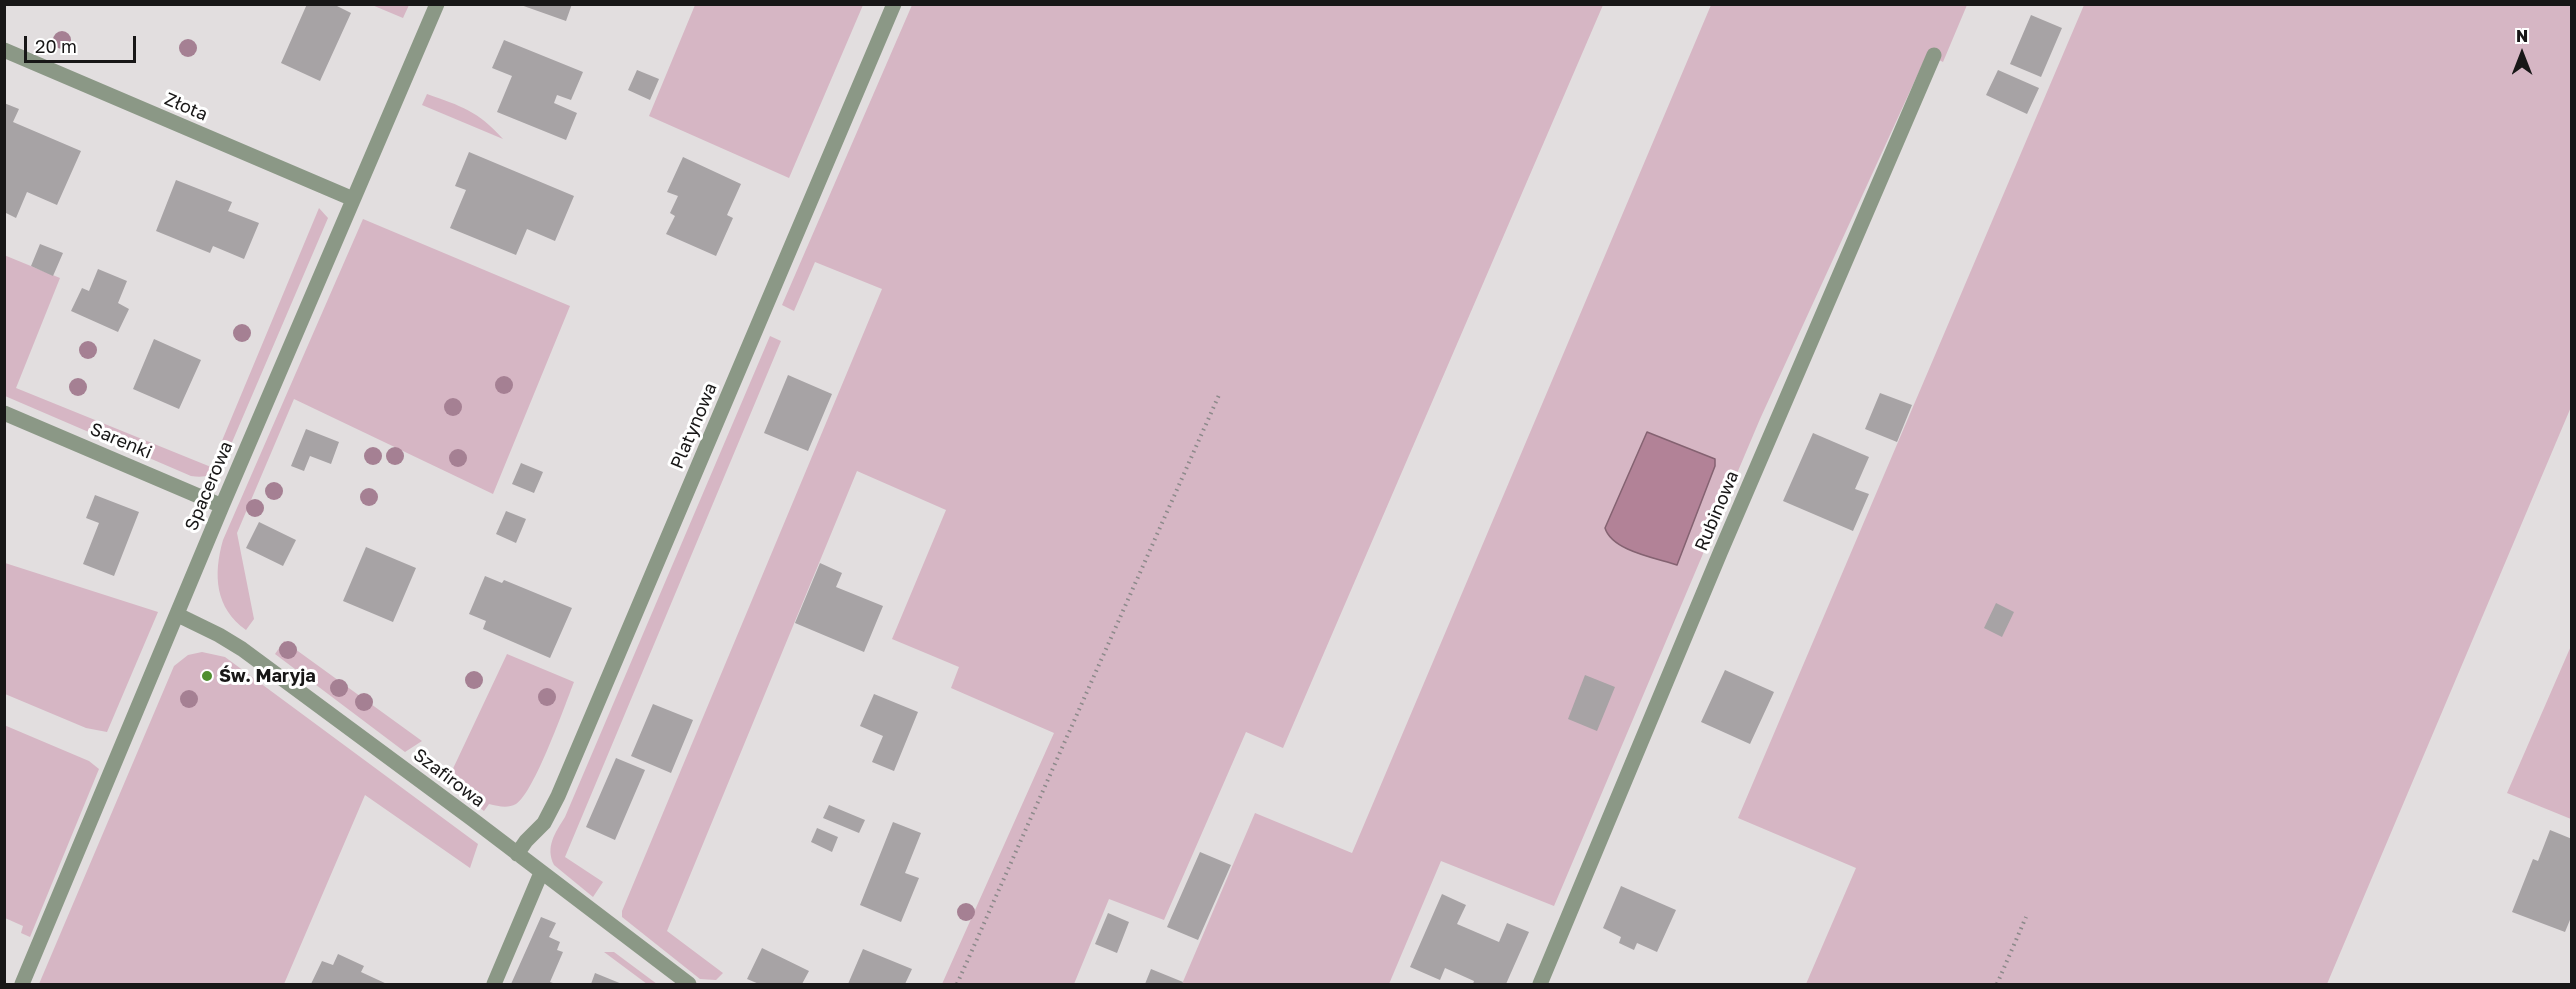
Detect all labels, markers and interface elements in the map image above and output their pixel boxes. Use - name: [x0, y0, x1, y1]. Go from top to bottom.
- scale bar: [27, 24, 140, 62]
- north arrow: [2492, 24, 2552, 84]
- text: N: [2516, 26, 2528, 46]
- text: 20 m: [35, 35, 77, 57]
- street label: Złota: [161, 88, 211, 126]
- street label: Platynowa: [666, 380, 722, 472]
- street label: Sarenki: [87, 418, 155, 464]
- street label: Spacerowa: [181, 438, 237, 534]
- street label: Rubinowa: [1691, 468, 1743, 554]
- place label: Św. Maryja: [219, 665, 316, 687]
- marker: Św. Maryja: [200, 669, 214, 683]
- street label: Szafirowa: [409, 744, 489, 812]

